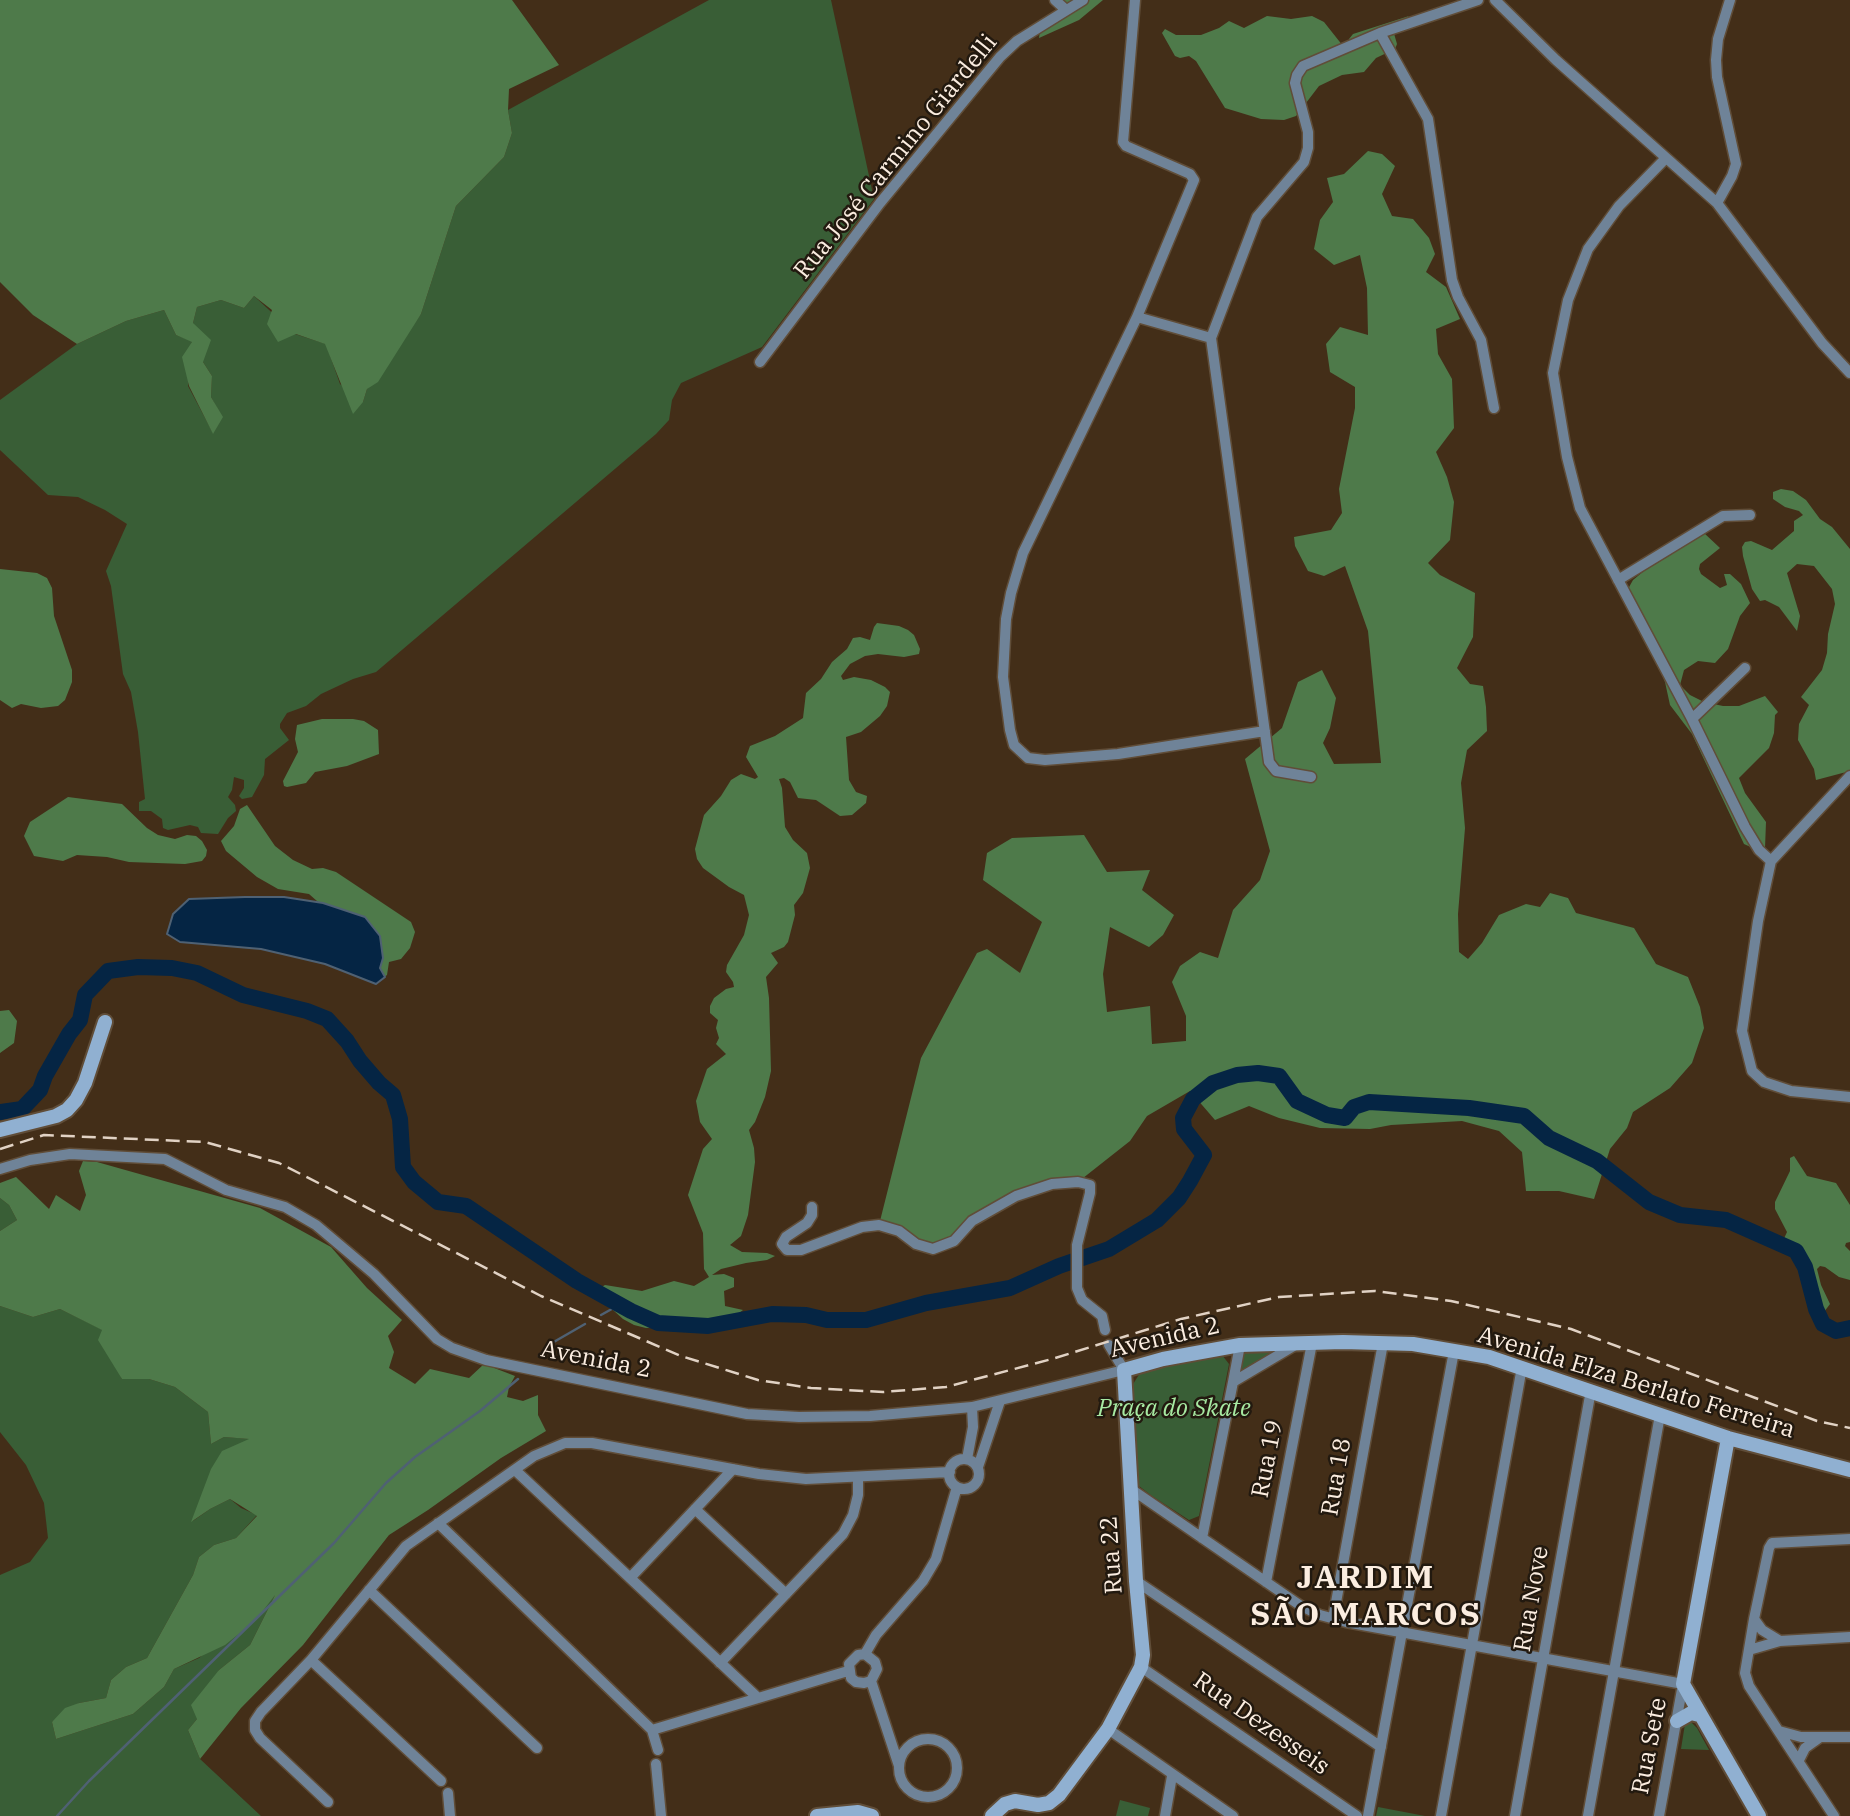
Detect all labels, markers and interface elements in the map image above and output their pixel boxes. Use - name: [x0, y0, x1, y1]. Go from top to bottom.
- street label: Rua José Carmino Giardelli: [789, 29, 1003, 285]
- street label: Avenida 2: [1107, 1311, 1223, 1365]
- street label: Avenida Elza Berlato Ferreira: [1474, 1321, 1798, 1445]
- street label: Avenida 2: [538, 1335, 654, 1385]
- park label: Praça do Skate: [1097, 1395, 1251, 1423]
- street label: Rua 19: [1246, 1418, 1290, 1500]
- street label: Rua 18: [1316, 1436, 1358, 1518]
- street label: Rua 22: [1095, 1515, 1129, 1595]
- street label: Rua Nove: [1509, 1544, 1555, 1654]
- district label: JARDIM SÃO MARCOS: [1251, 1560, 1481, 1635]
- street label: Rua Dezesseis: [1187, 1666, 1335, 1782]
- street label: Rua Sete: [1627, 1695, 1673, 1797]

